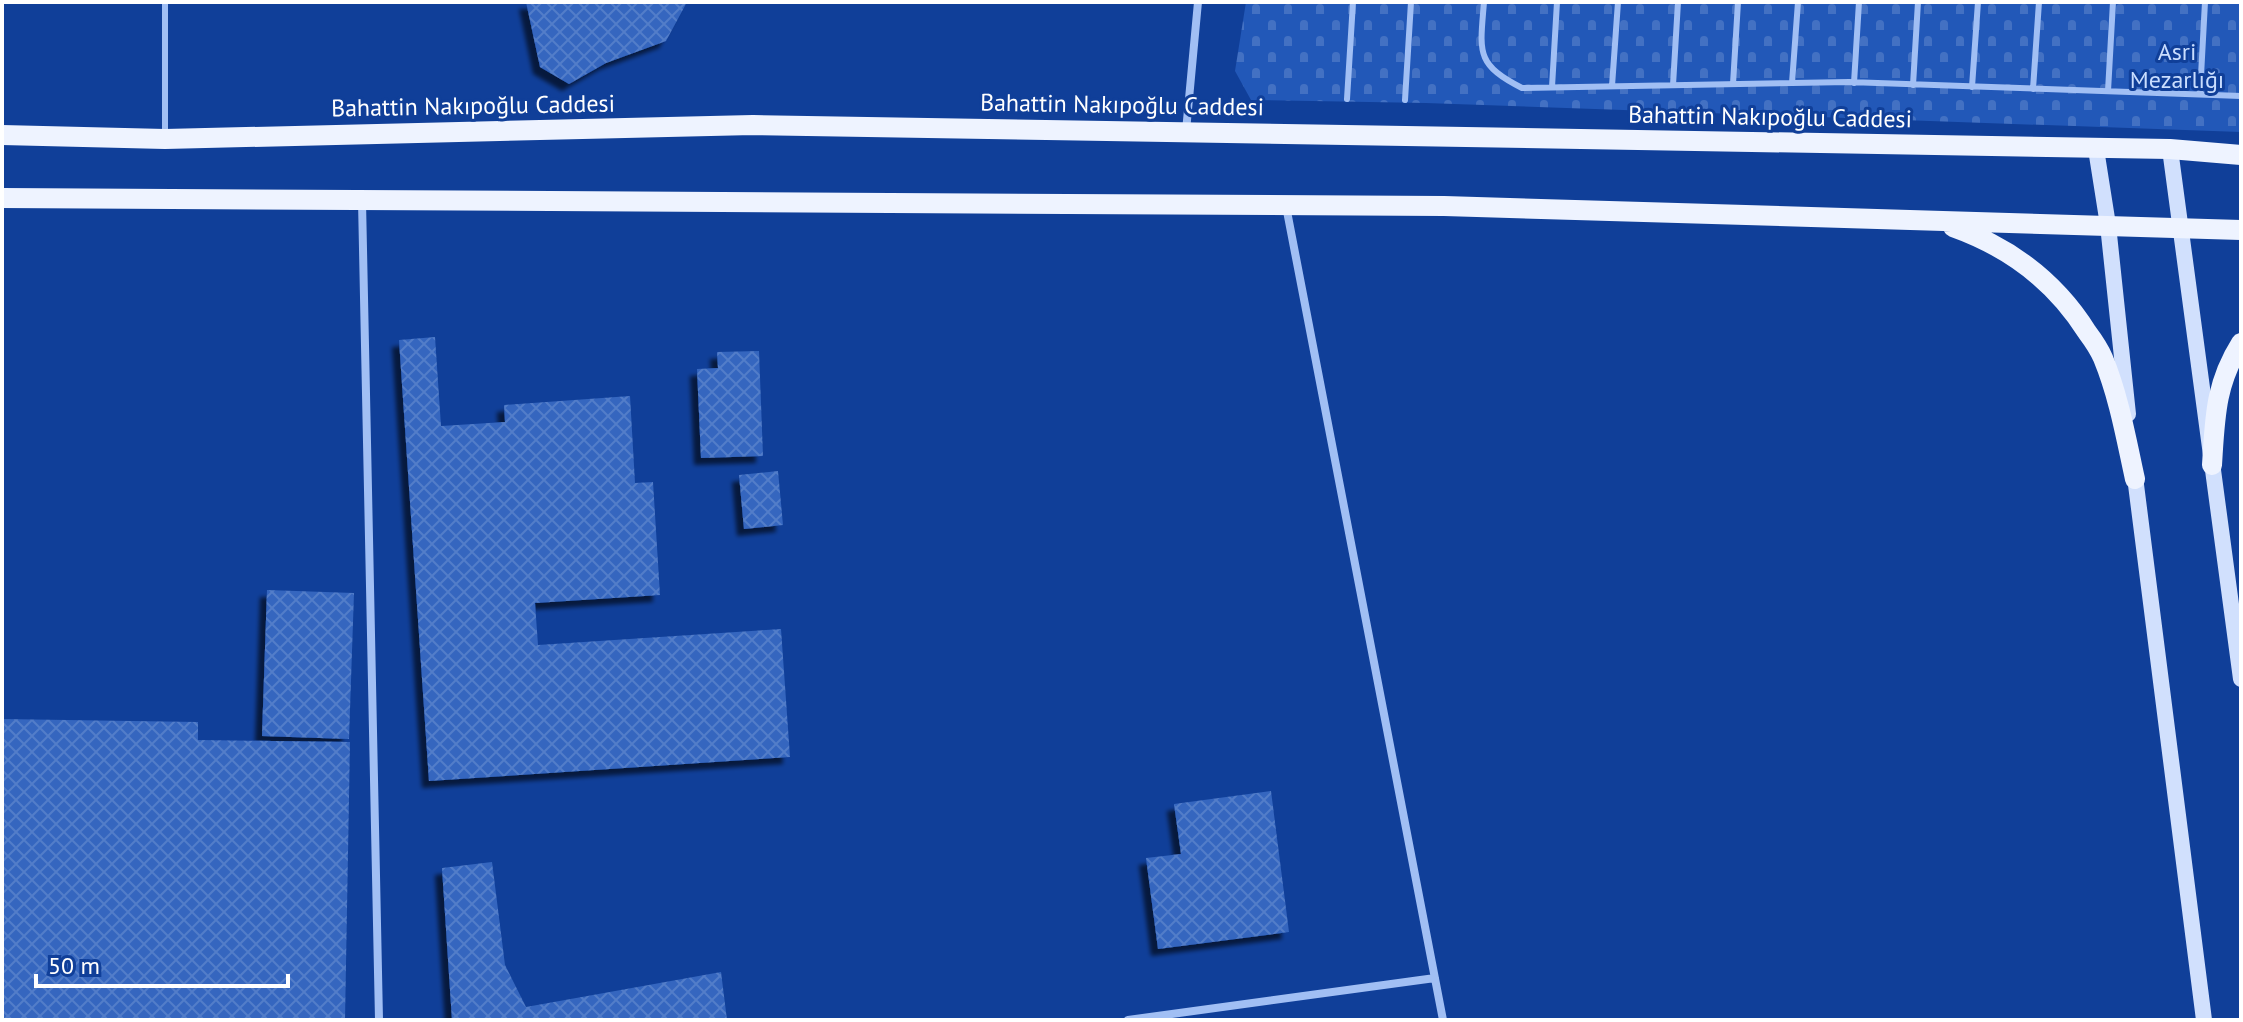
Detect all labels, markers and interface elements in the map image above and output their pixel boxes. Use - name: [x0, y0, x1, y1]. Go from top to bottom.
- park label: Asri Mezarlığı: [2130, 36, 2224, 95]
- street label: Bahattin Nakıpoğlu Caddesi: [980, 87, 1264, 122]
- street label: Bahattin Nakıpoğlu Caddesi: [331, 88, 615, 123]
- street label: Bahattin Nakıpoğlu Caddesi: [1628, 99, 1912, 134]
- scale bar: [36, 938, 288, 988]
- text: 50 m: [48, 950, 100, 981]

